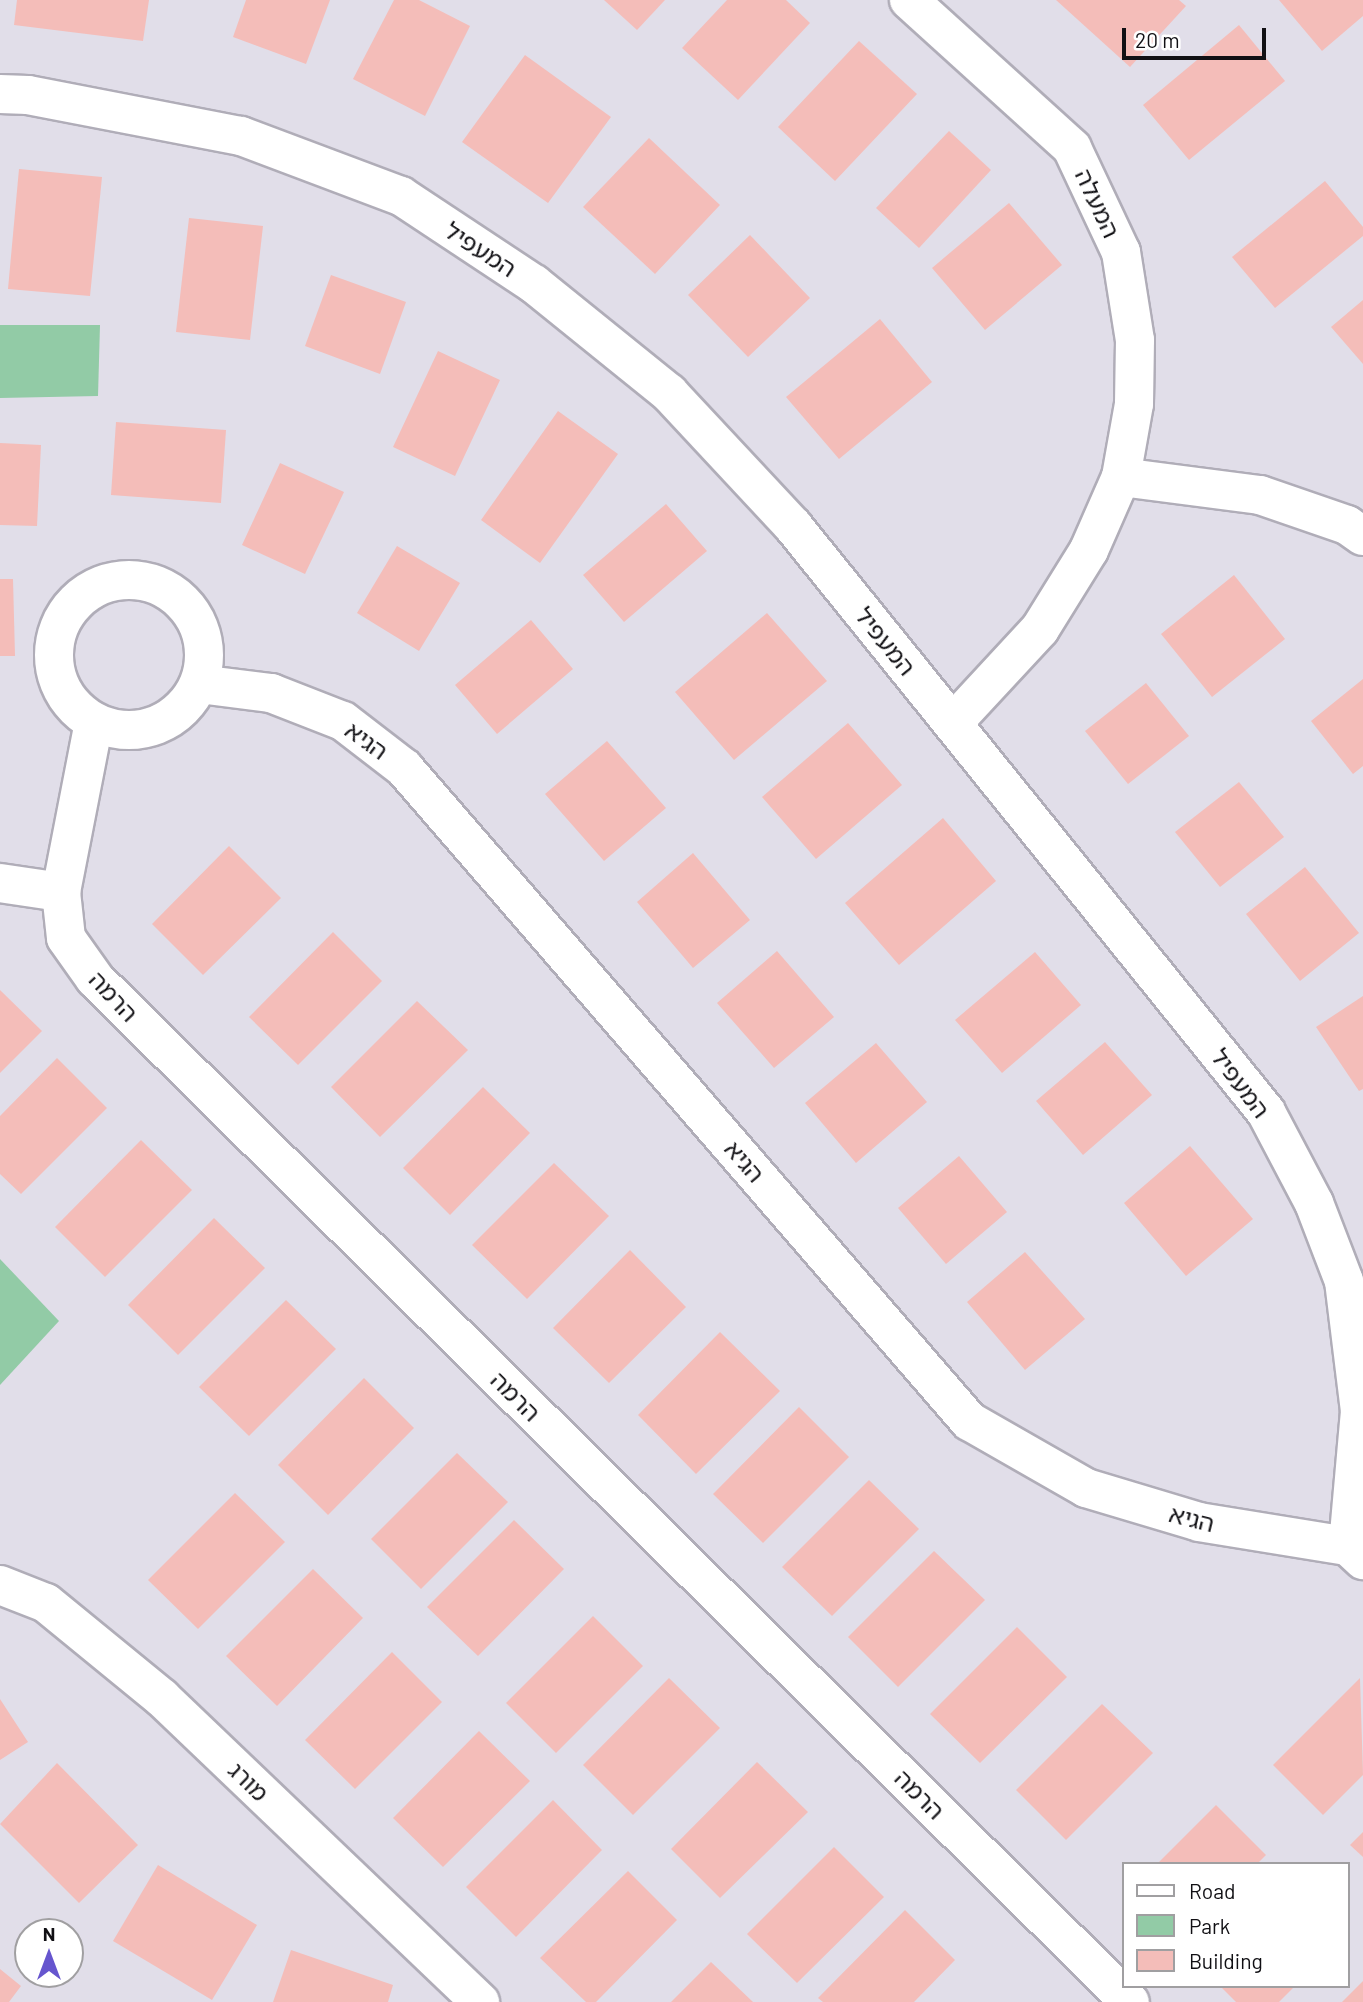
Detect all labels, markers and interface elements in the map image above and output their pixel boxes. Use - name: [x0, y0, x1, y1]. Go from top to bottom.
- scale bar: [1125, 14, 1268, 58]
- text: 20 m: [1135, 27, 1180, 52]
- street label: המעלה: [1070, 164, 1126, 242]
- street label: המעפיל: [440, 215, 522, 283]
- street label: המעפיל: [850, 601, 922, 681]
- street label: הגיא: [340, 715, 394, 765]
- street label: הרמה: [84, 965, 144, 1027]
- street label: המעפיל: [1206, 1043, 1276, 1123]
- street label: הגיא: [719, 1134, 771, 1188]
- street label: הרמה: [485, 1365, 547, 1427]
- street label: הגיא: [1166, 1499, 1218, 1537]
- street label: מורג: [223, 1755, 275, 1807]
- street label: הרמה: [889, 1763, 951, 1825]
- legend: [1122, 1862, 1349, 1988]
- text: Road: [1189, 1878, 1235, 1903]
- text: Park: [1189, 1913, 1230, 1938]
- north arrow: [14, 1918, 84, 1988]
- text: N: [43, 1922, 55, 1945]
- text: Building: [1189, 1948, 1263, 1973]

